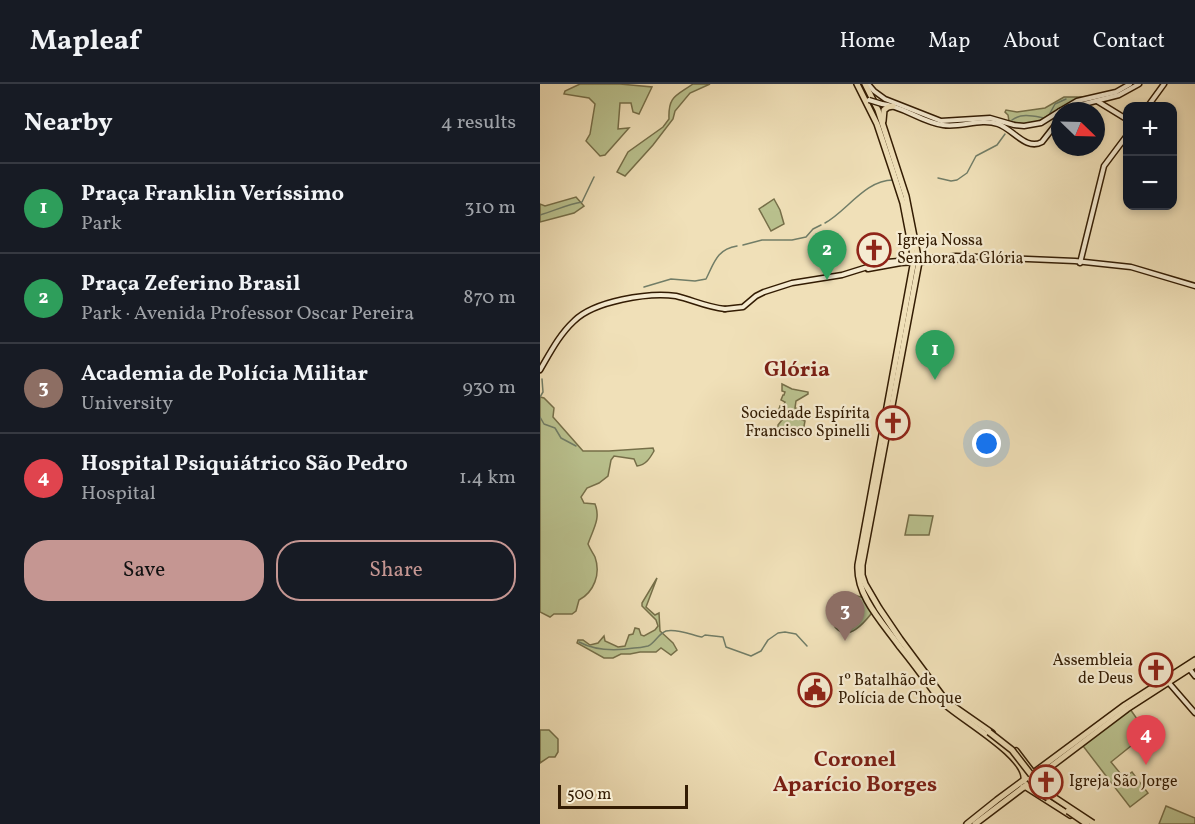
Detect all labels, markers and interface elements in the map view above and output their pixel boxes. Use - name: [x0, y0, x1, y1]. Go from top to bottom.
- text: Mapleaf: [30, 22, 140, 61]
- text: Home: [840, 27, 895, 56]
- text: Map: [928, 27, 970, 56]
- text: About: [1003, 27, 1060, 56]
- text: Contact: [1093, 27, 1165, 56]
- north arrow: [1051, 102, 1105, 156]
- map controls: [1123, 102, 1177, 210]
- button: +: [1123, 102, 1177, 156]
- text: Nearby: [24, 105, 113, 141]
- text: 4 results: [441, 109, 516, 137]
- button: −: [1123, 156, 1177, 210]
- text: Praça Franklin Veríssimo: [81, 179, 344, 210]
- text: 1: [39, 194, 48, 222]
- text: 310 m: [464, 194, 516, 222]
- text: Park: [81, 210, 122, 238]
- pin: 2: [808, 230, 846, 280]
- place label: Igreja Nossa Senhora da Glória: [897, 230, 1024, 270]
- church icon: Igreja Nossa Senhora da Glória: [856, 232, 892, 268]
- text: Praça Zeferino Brasil: [81, 269, 300, 300]
- text: 2: [38, 284, 49, 312]
- text: 870 m: [463, 284, 516, 312]
- text: Park · Avenida Professor Oscar Pereira: [81, 300, 414, 328]
- pin: 1: [916, 330, 954, 380]
- district label: Glória: [764, 355, 830, 386]
- text: Academia de Polícia Militar: [81, 359, 368, 390]
- text: 3: [38, 374, 49, 402]
- text: 930 m: [462, 374, 516, 402]
- text: University: [81, 390, 173, 418]
- place label: Sociedade Espírita Francisco Spinelli: [741, 403, 870, 443]
- church icon: Sociedade Espírita Francisco Spinelli: [875, 405, 911, 441]
- your location: [972, 429, 1001, 458]
- text: Hospital Psiquiátrico São Pedro: [81, 449, 408, 480]
- text: 4: [37, 464, 50, 492]
- text: 1.4 km: [459, 464, 516, 492]
- text: Hospital: [81, 480, 156, 508]
- button: Save: [24, 540, 264, 601]
- button: Share: [276, 540, 516, 601]
- pin: 3: [826, 592, 864, 641]
- place label: Assembleia de Deus: [1053, 650, 1133, 690]
- church icon: Assembleia de Deus: [1138, 652, 1174, 688]
- place label: 1º Batalhão de Polícia de Choque: [838, 670, 962, 710]
- public building icon: 1º Batalhão de Polícia de Choque: [797, 672, 833, 708]
- pin: 4: [1126, 716, 1166, 765]
- district label: Coronel Aparício Borges: [773, 745, 937, 801]
- church icon: Igreja São Jorge: [1028, 764, 1064, 800]
- place label: Igreja São Jorge: [1069, 771, 1178, 793]
- scale bar: [558, 782, 688, 810]
- text: 500 m: [567, 784, 611, 806]

